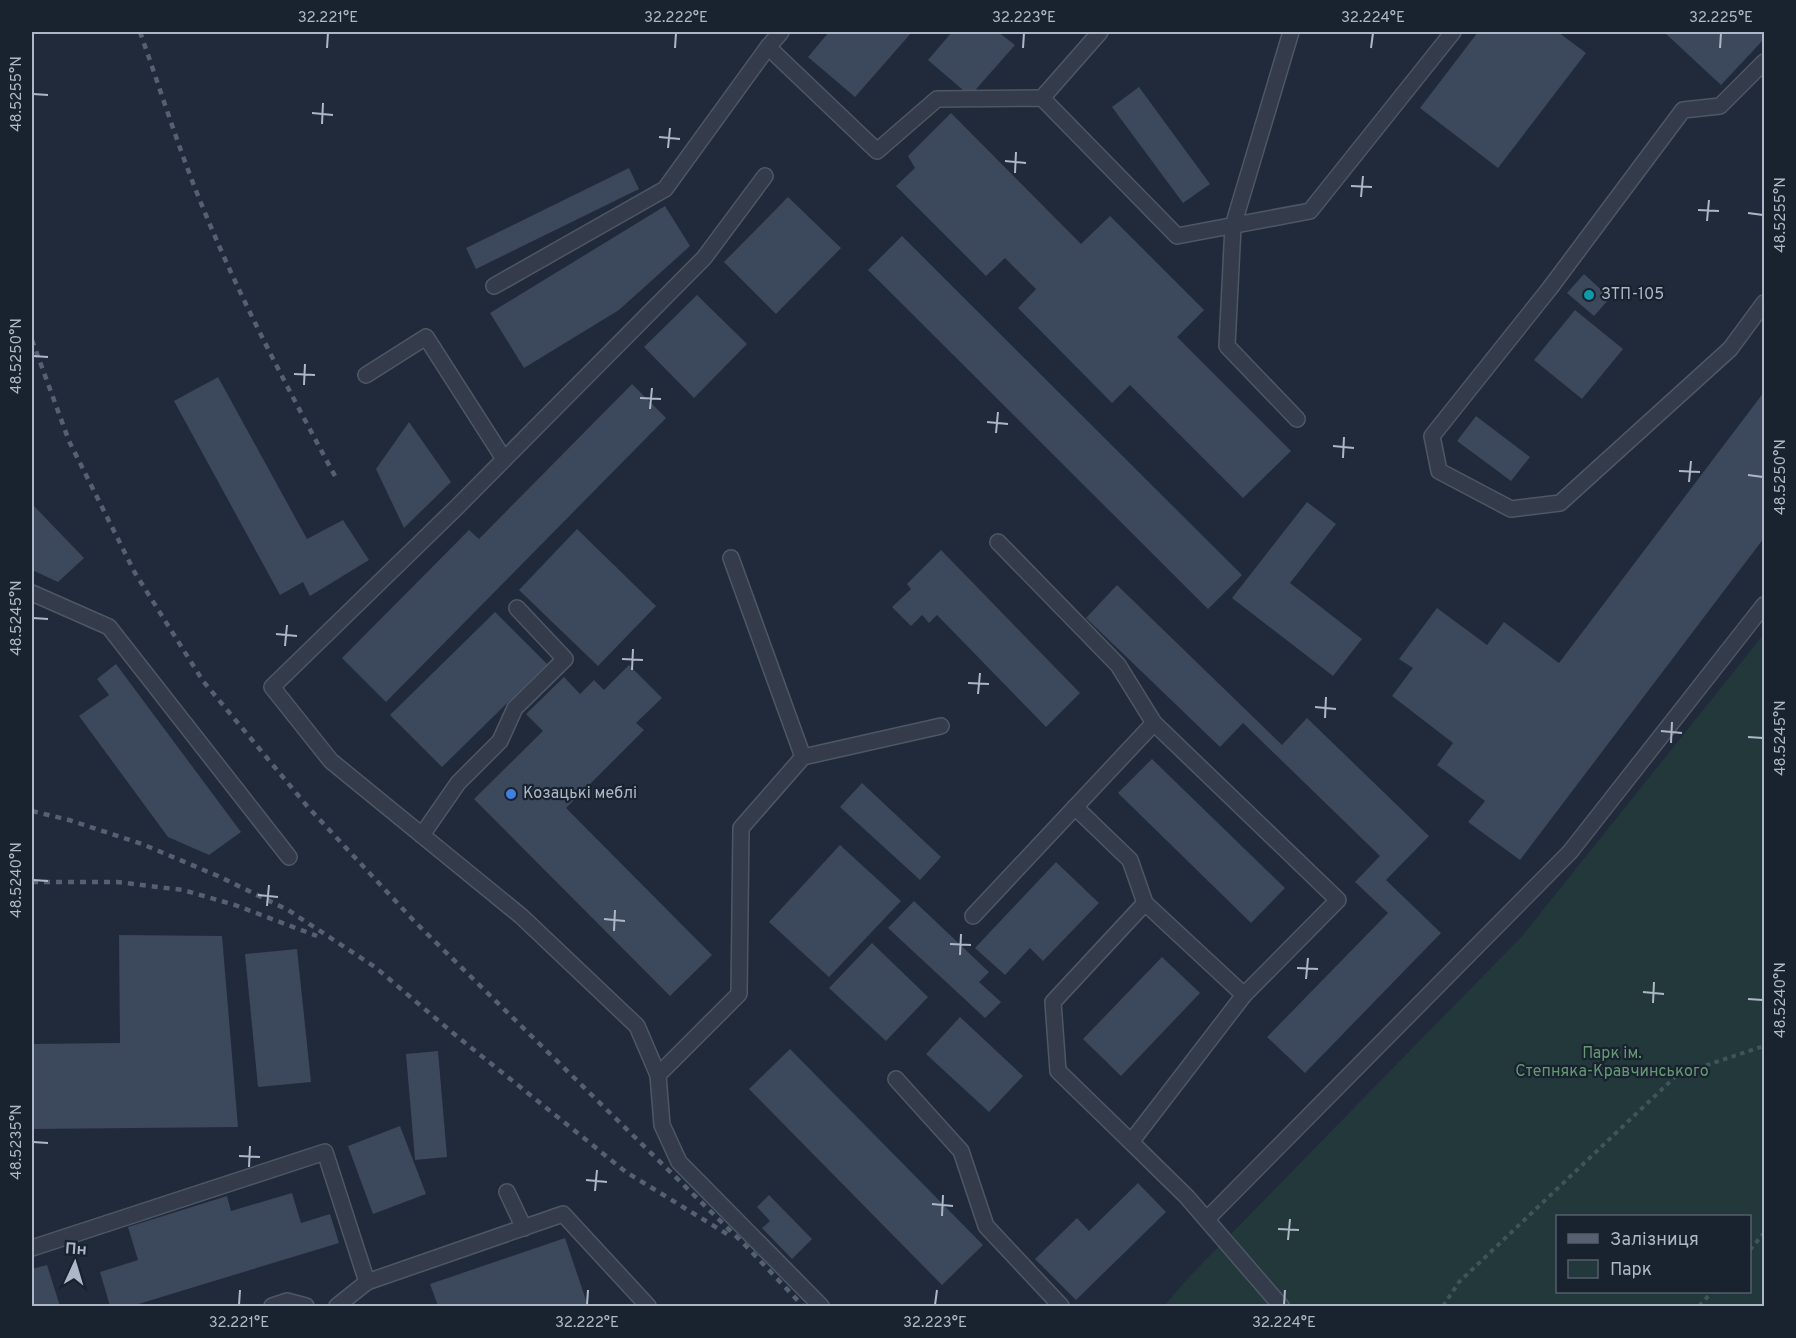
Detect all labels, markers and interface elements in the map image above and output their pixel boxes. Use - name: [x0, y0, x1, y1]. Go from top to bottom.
- text: 32.221°E: [298, 9, 358, 28]
- text: 32.222°E: [644, 9, 708, 28]
- text: 32.223°E: [992, 9, 1056, 28]
- text: 32.224°E: [1341, 9, 1405, 28]
- text: 32.225°E: [1689, 9, 1753, 28]
- text: 48.5255°N: [8, 56, 27, 132]
- text: 48.5255°N: [1772, 177, 1791, 253]
- place label: ЗТП-105: [1601, 285, 1664, 305]
- marker: ЗТП-105: [1582, 288, 1596, 302]
- text: 48.5250°N: [8, 318, 27, 394]
- text: 48.5250°N: [1772, 439, 1791, 515]
- text: 48.5245°N: [8, 580, 27, 656]
- text: 48.5245°N: [1772, 700, 1791, 776]
- place label: Козацькі меблі: [523, 784, 637, 804]
- marker: Козацькі меблі: [504, 787, 518, 801]
- text: 48.5240°N: [8, 842, 27, 918]
- text: 48.5240°N: [1772, 962, 1791, 1038]
- park label: Парк ім. Степняка-Кравчинського: [1515, 1044, 1709, 1082]
- text: 48.5235°N: [8, 1104, 27, 1180]
- legend: [1556, 1215, 1751, 1293]
- text: Залізниця: [1610, 1229, 1699, 1252]
- north arrow: [45, 1233, 105, 1293]
- text: Пн: [64, 1239, 87, 1261]
- text: Парк: [1610, 1259, 1652, 1282]
- text: 32.221°E: [209, 1314, 269, 1333]
- text: 32.222°E: [555, 1314, 619, 1333]
- text: 32.223°E: [903, 1314, 967, 1333]
- text: 32.224°E: [1252, 1314, 1316, 1333]

